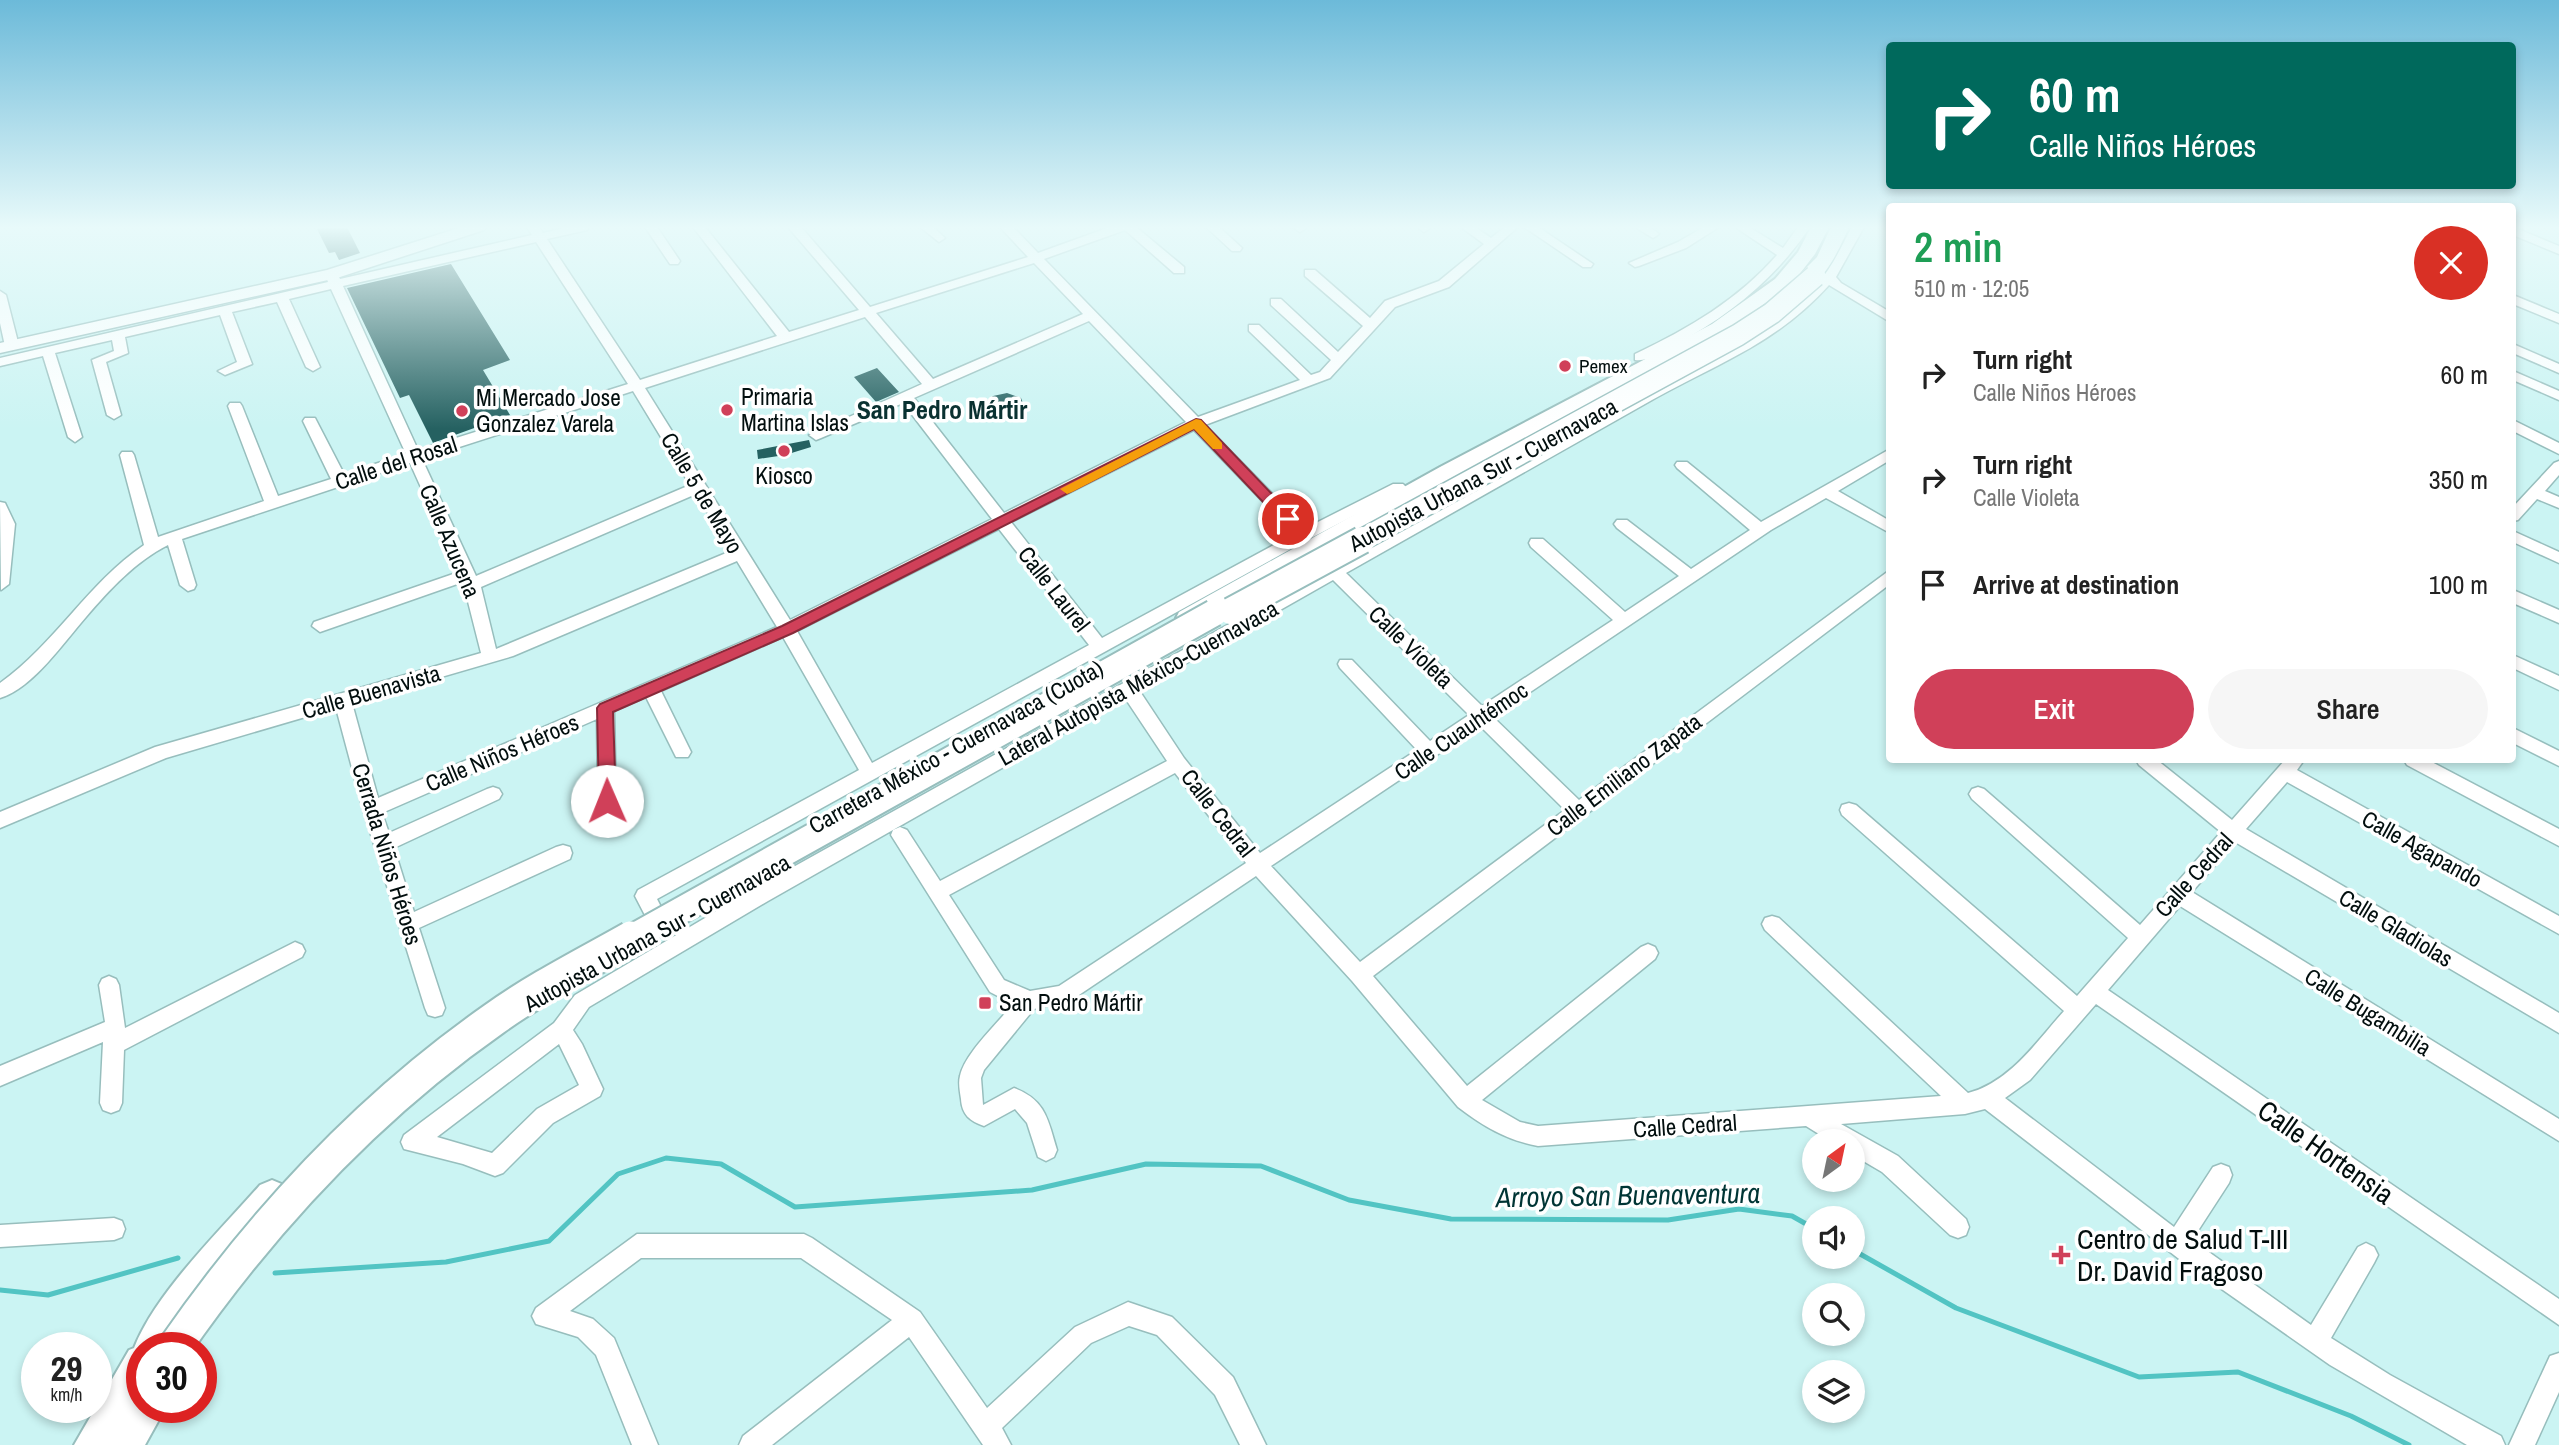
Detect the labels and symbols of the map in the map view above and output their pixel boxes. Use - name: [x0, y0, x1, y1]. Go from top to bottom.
- place label: Pemex: [1579, 353, 1628, 379]
- marker: Pemex: [1557, 358, 1573, 374]
- place label: Primaria Martina Islas: [741, 381, 849, 438]
- place label: Mi Mercado Jose Gonzalez Varela: [476, 382, 621, 439]
- street label: Autopista Urbana Sur - Cuernavaca: [1342, 390, 1623, 559]
- district label: San Pedro Mártir: [857, 392, 1028, 427]
- marker: Primaria Martina Islas: [719, 402, 735, 418]
- marker: Mi Mercado Jose Gonzalez Varela: [454, 403, 470, 419]
- street label: Calle 5 de Mayo: [654, 426, 751, 559]
- street label: Calle del Rosal: [331, 428, 461, 497]
- marker: Kiosco: [776, 443, 792, 459]
- place label: Kiosco: [755, 460, 813, 491]
- street label: Calle Azucena: [413, 479, 488, 603]
- pin: [1258, 489, 1318, 549]
- street label: Calle Laurel: [1011, 539, 1098, 638]
- street label: Lateral Autopista México-Cuernavaca: [992, 592, 1284, 773]
- street label: Calle Violeta: [1362, 598, 1461, 695]
- street label: Carretera México - Cuernavaca (Cuota): [803, 652, 1109, 841]
- street label: Calle Buenavista: [298, 657, 444, 726]
- street label: Calle Cuauhtémoc: [1388, 674, 1534, 787]
- street label: Calle Niños Héroes: [420, 706, 583, 799]
- street label: Calle Emiliano Zapata: [1540, 706, 1708, 843]
- street label: Cerrada Niños Héroes: [345, 759, 430, 949]
- street label: Calle Cedral: [1174, 762, 1263, 863]
- position arrow: [570, 764, 644, 838]
- street label: Calle Agapando: [2356, 803, 2488, 894]
- street label: Calle Cedral: [2147, 826, 2240, 924]
- street label: Autopista Urbana Sur - Cuernavaca: [517, 846, 796, 1019]
- street label: Calle Gladiolas: [2333, 881, 2459, 974]
- street label: Calle Bugambilia: [2299, 960, 2438, 1063]
- place label: San Pedro Mártir: [999, 987, 1143, 1018]
- marker: San Pedro Mártir: [977, 995, 993, 1011]
- street label: Calle Hortensia: [2250, 1091, 2402, 1213]
- street label: Calle Cedral: [1632, 1106, 1738, 1145]
- north arrow: [1802, 1129, 1866, 1192]
- water label: Arroyo San Buenaventura: [1494, 1174, 1760, 1216]
- place label: Centro de Salud T-III Dr. David Fragoso: [2077, 1220, 2289, 1290]
- marker: Centro de Salud T-III Dr. David Fragoso: [2051, 1245, 2071, 1265]
- speed limit sign: 30: [126, 1332, 217, 1423]

